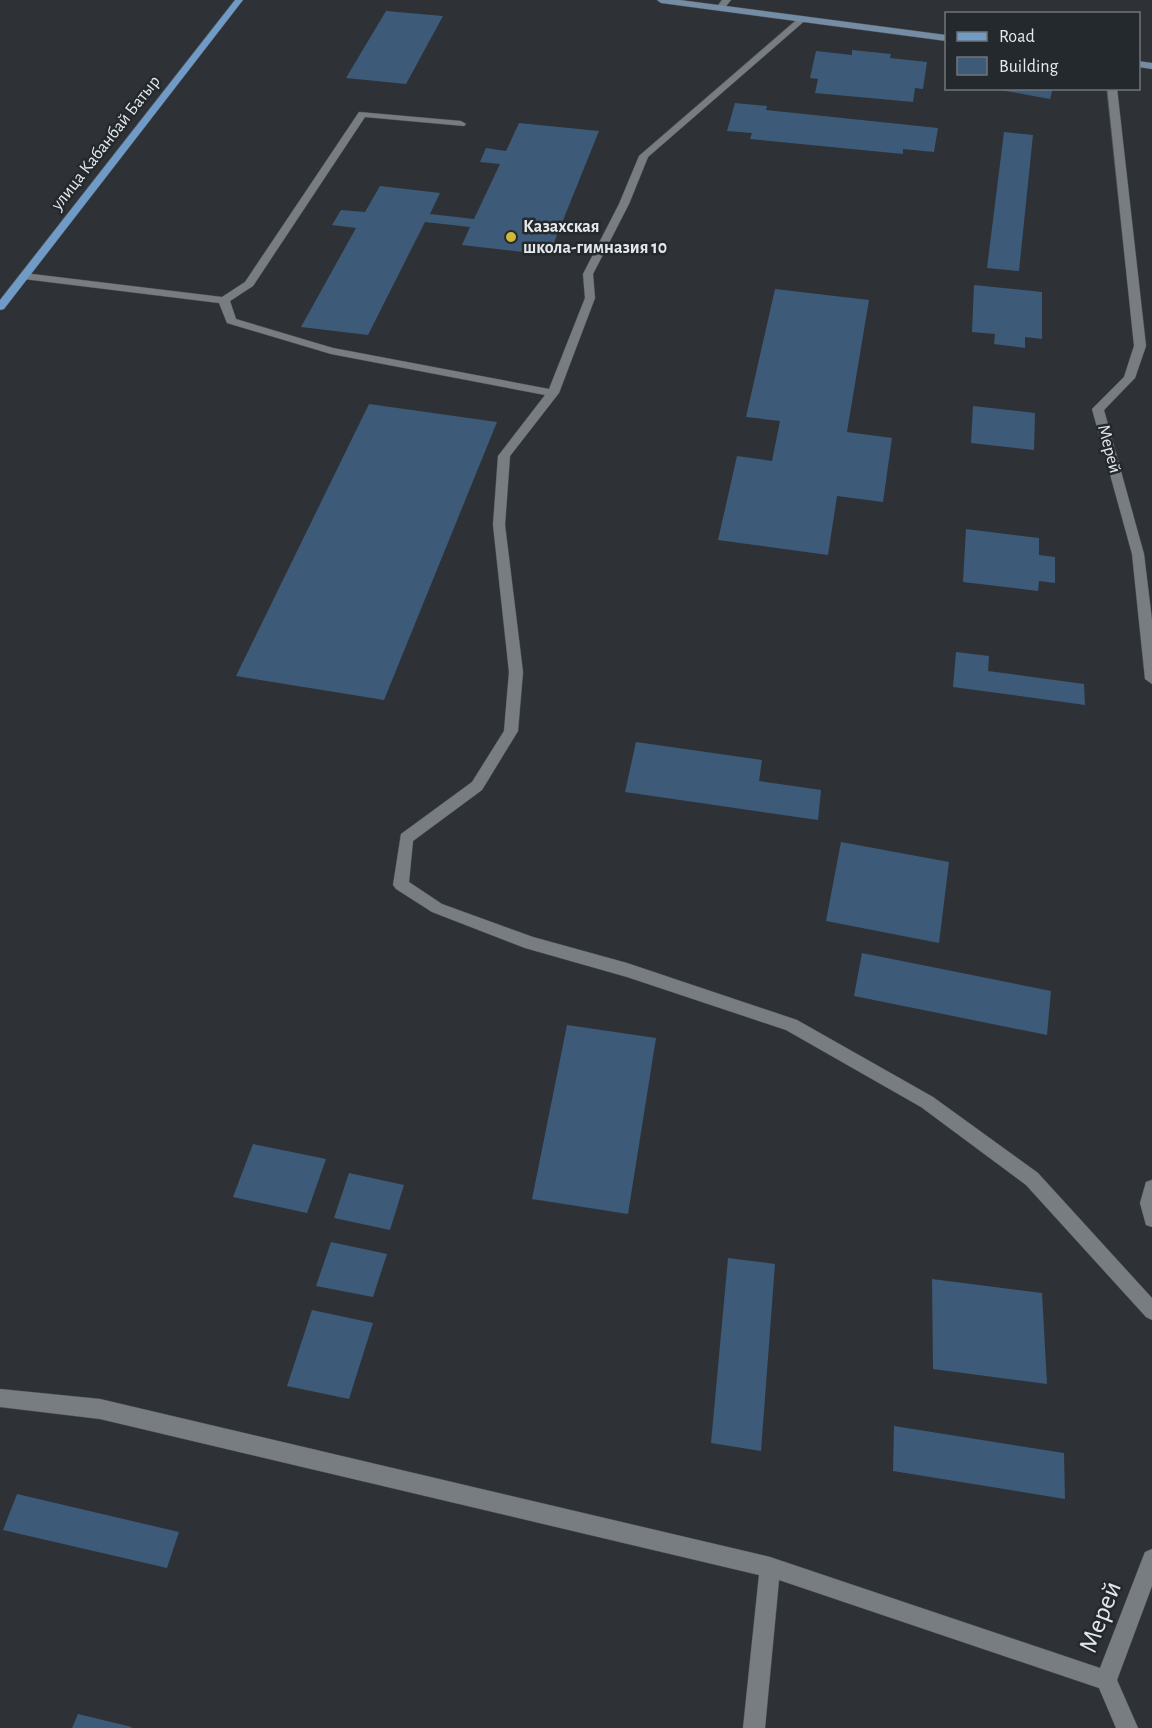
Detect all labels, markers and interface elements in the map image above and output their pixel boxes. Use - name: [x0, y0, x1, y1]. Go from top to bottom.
- legend: [945, 12, 1140, 90]
- text: Road: [999, 28, 1035, 46]
- text: Building: [999, 58, 1059, 76]
- street label: улица Кабанбай Батыр: [47, 72, 164, 214]
- place label: Казахская школа-гимназия 10: [523, 218, 667, 257]
- marker: Казахская школа-гимназия 10: [504, 230, 518, 244]
- street label: Мерей: [1094, 423, 1124, 475]
- street label: Мерей: [1074, 1577, 1126, 1657]

